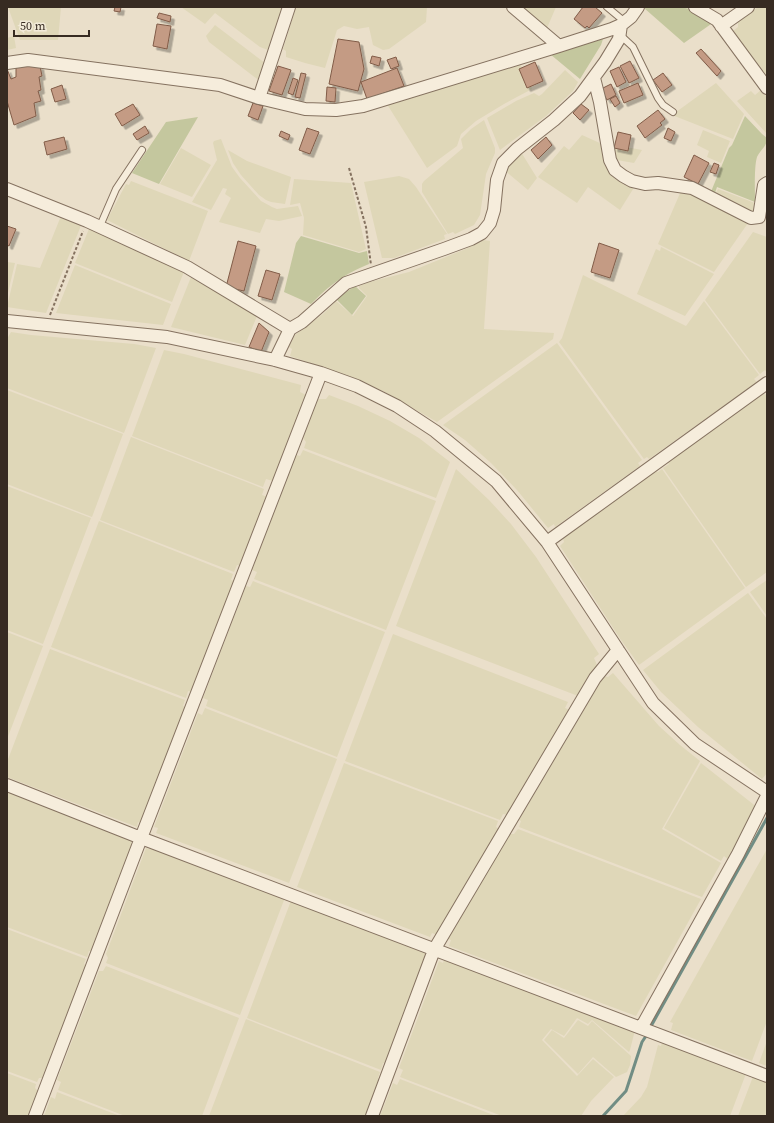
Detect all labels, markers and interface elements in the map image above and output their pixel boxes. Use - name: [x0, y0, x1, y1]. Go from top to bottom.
- scale bar: [14, 12, 89, 38]
- text: 50 m: [20, 18, 46, 34]

